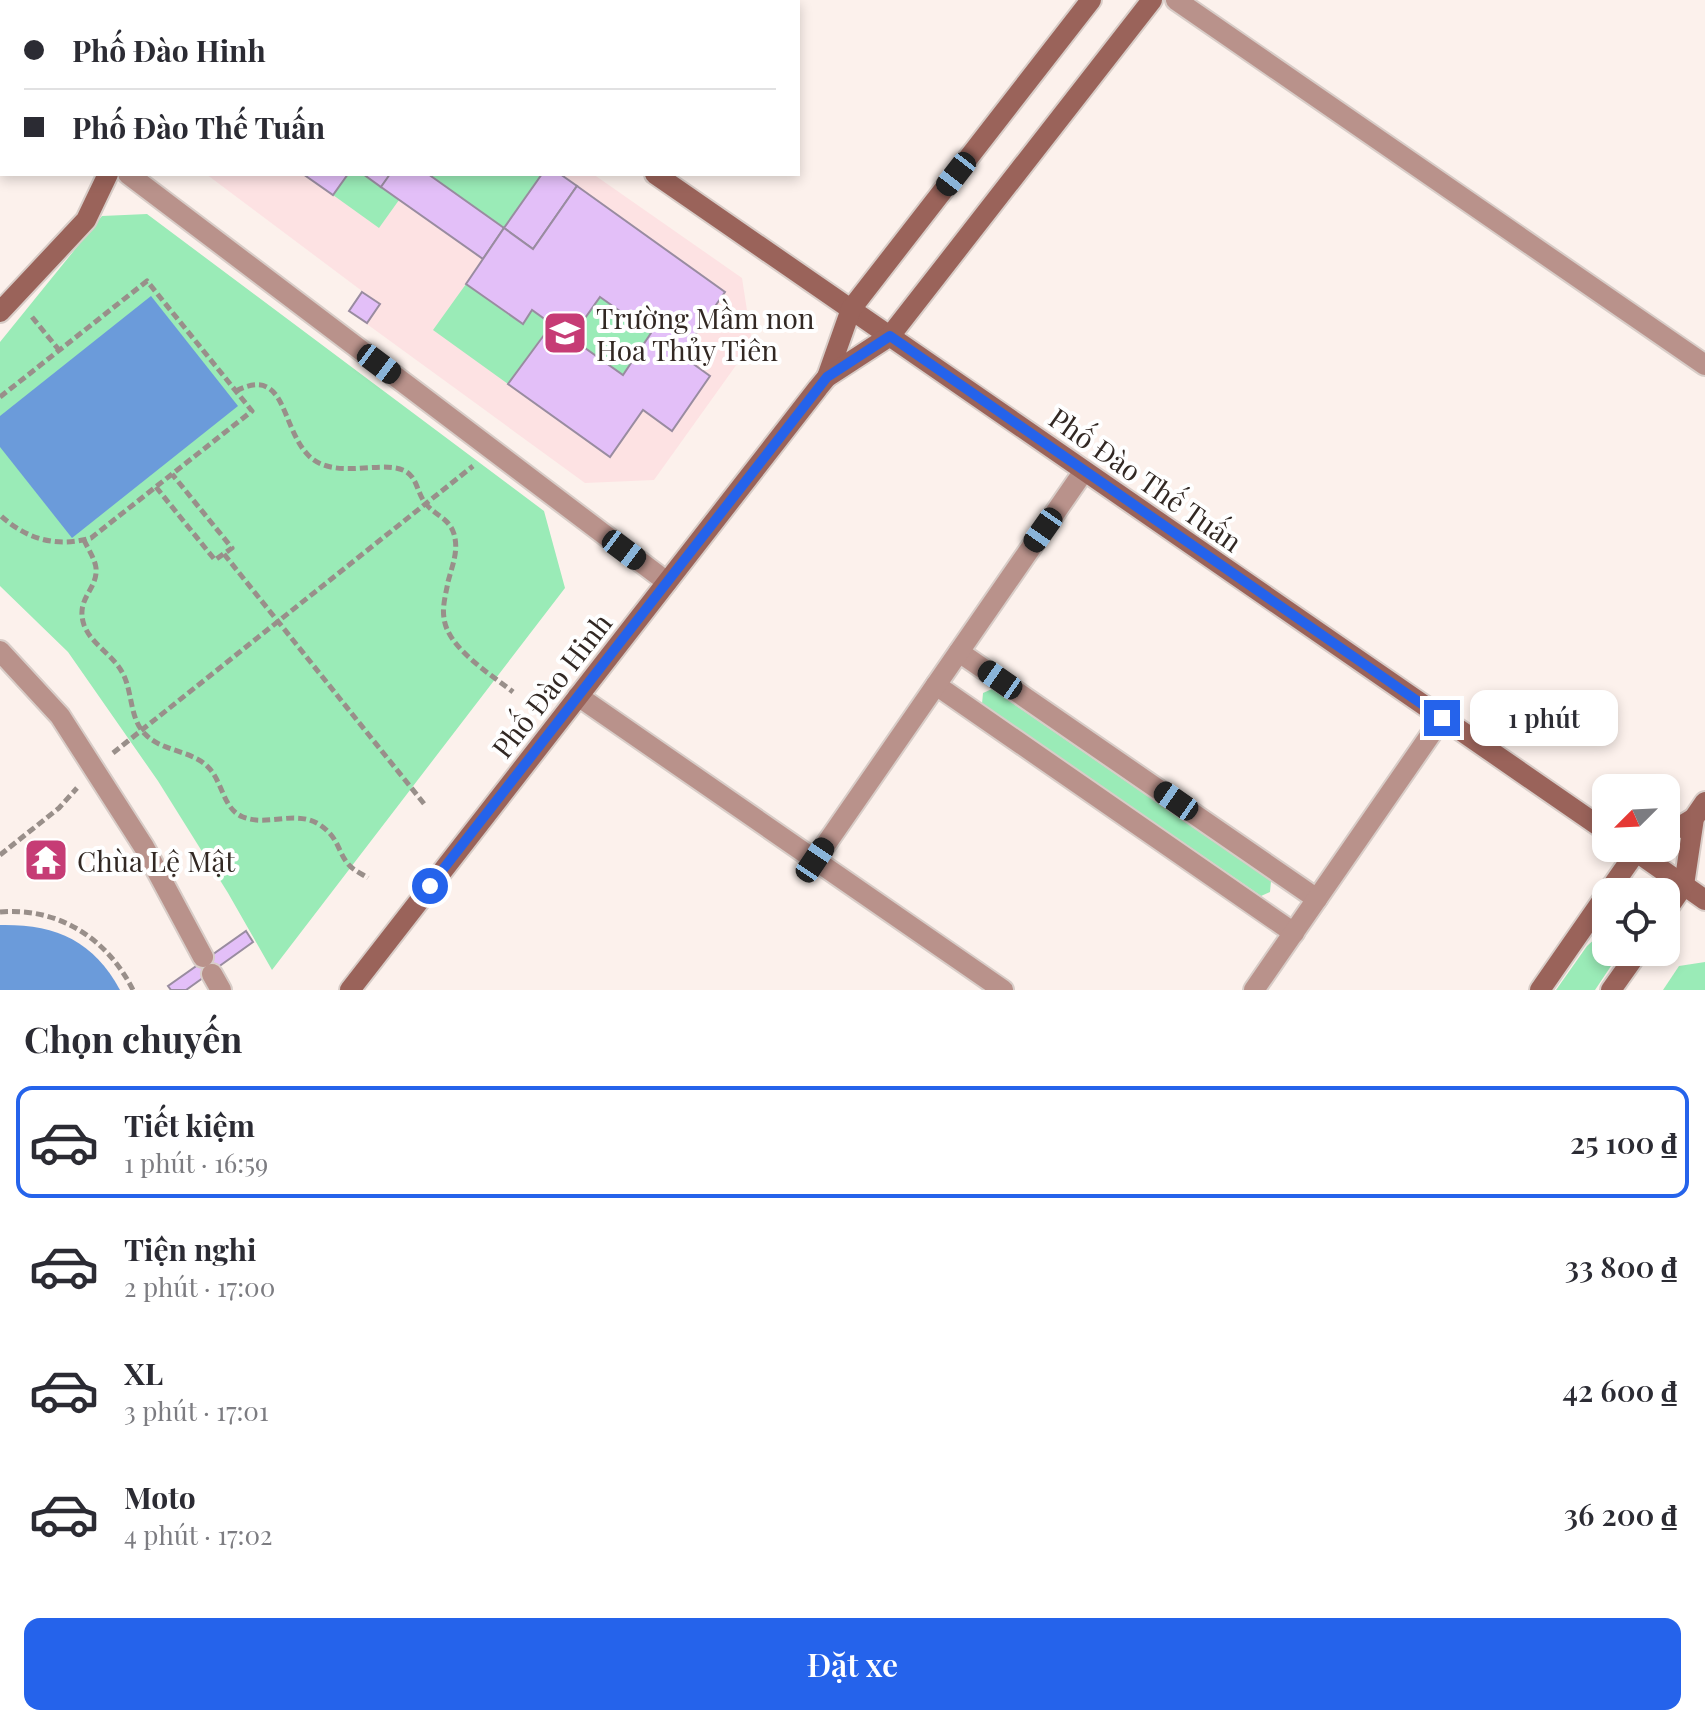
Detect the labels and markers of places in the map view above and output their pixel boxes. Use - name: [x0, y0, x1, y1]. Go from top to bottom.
- place label: Trường Mầm non Hoa Thủy Tiên: [596, 298, 815, 368]
- school or university icon: Trường Mầm non Hoa Thủy Tiên: [541, 309, 589, 357]
- temple icon: Chùa Lệ Mật: [22, 836, 70, 884]
- place label: Chùa Lệ Mật: [77, 842, 236, 879]

